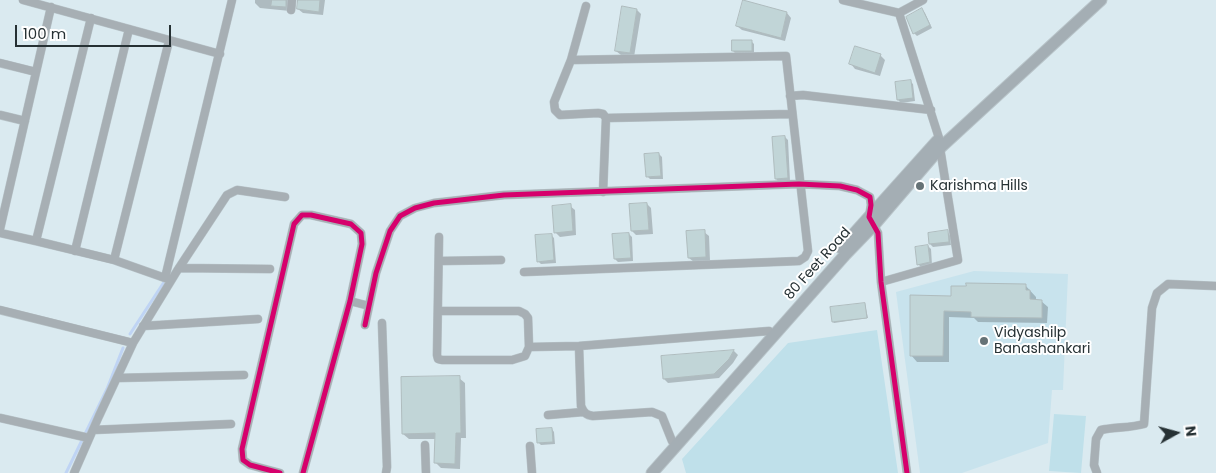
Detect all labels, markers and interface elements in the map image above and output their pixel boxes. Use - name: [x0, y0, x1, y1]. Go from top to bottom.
- scale bar: [18, 15, 174, 47]
- text: 100 m: [23, 23, 66, 44]
- place label: Karishma Hills: [930, 178, 1028, 194]
- marker: Karishma Hills: [914, 180, 926, 192]
- street label: 80 Feet Road: [781, 225, 855, 303]
- place label: Vidyashilp Banashankari: [994, 325, 1091, 358]
- marker: Vidyashilp Banashankari: [978, 335, 990, 347]
- north arrow: [1151, 408, 1201, 458]
- text: N: [1180, 425, 1201, 438]

